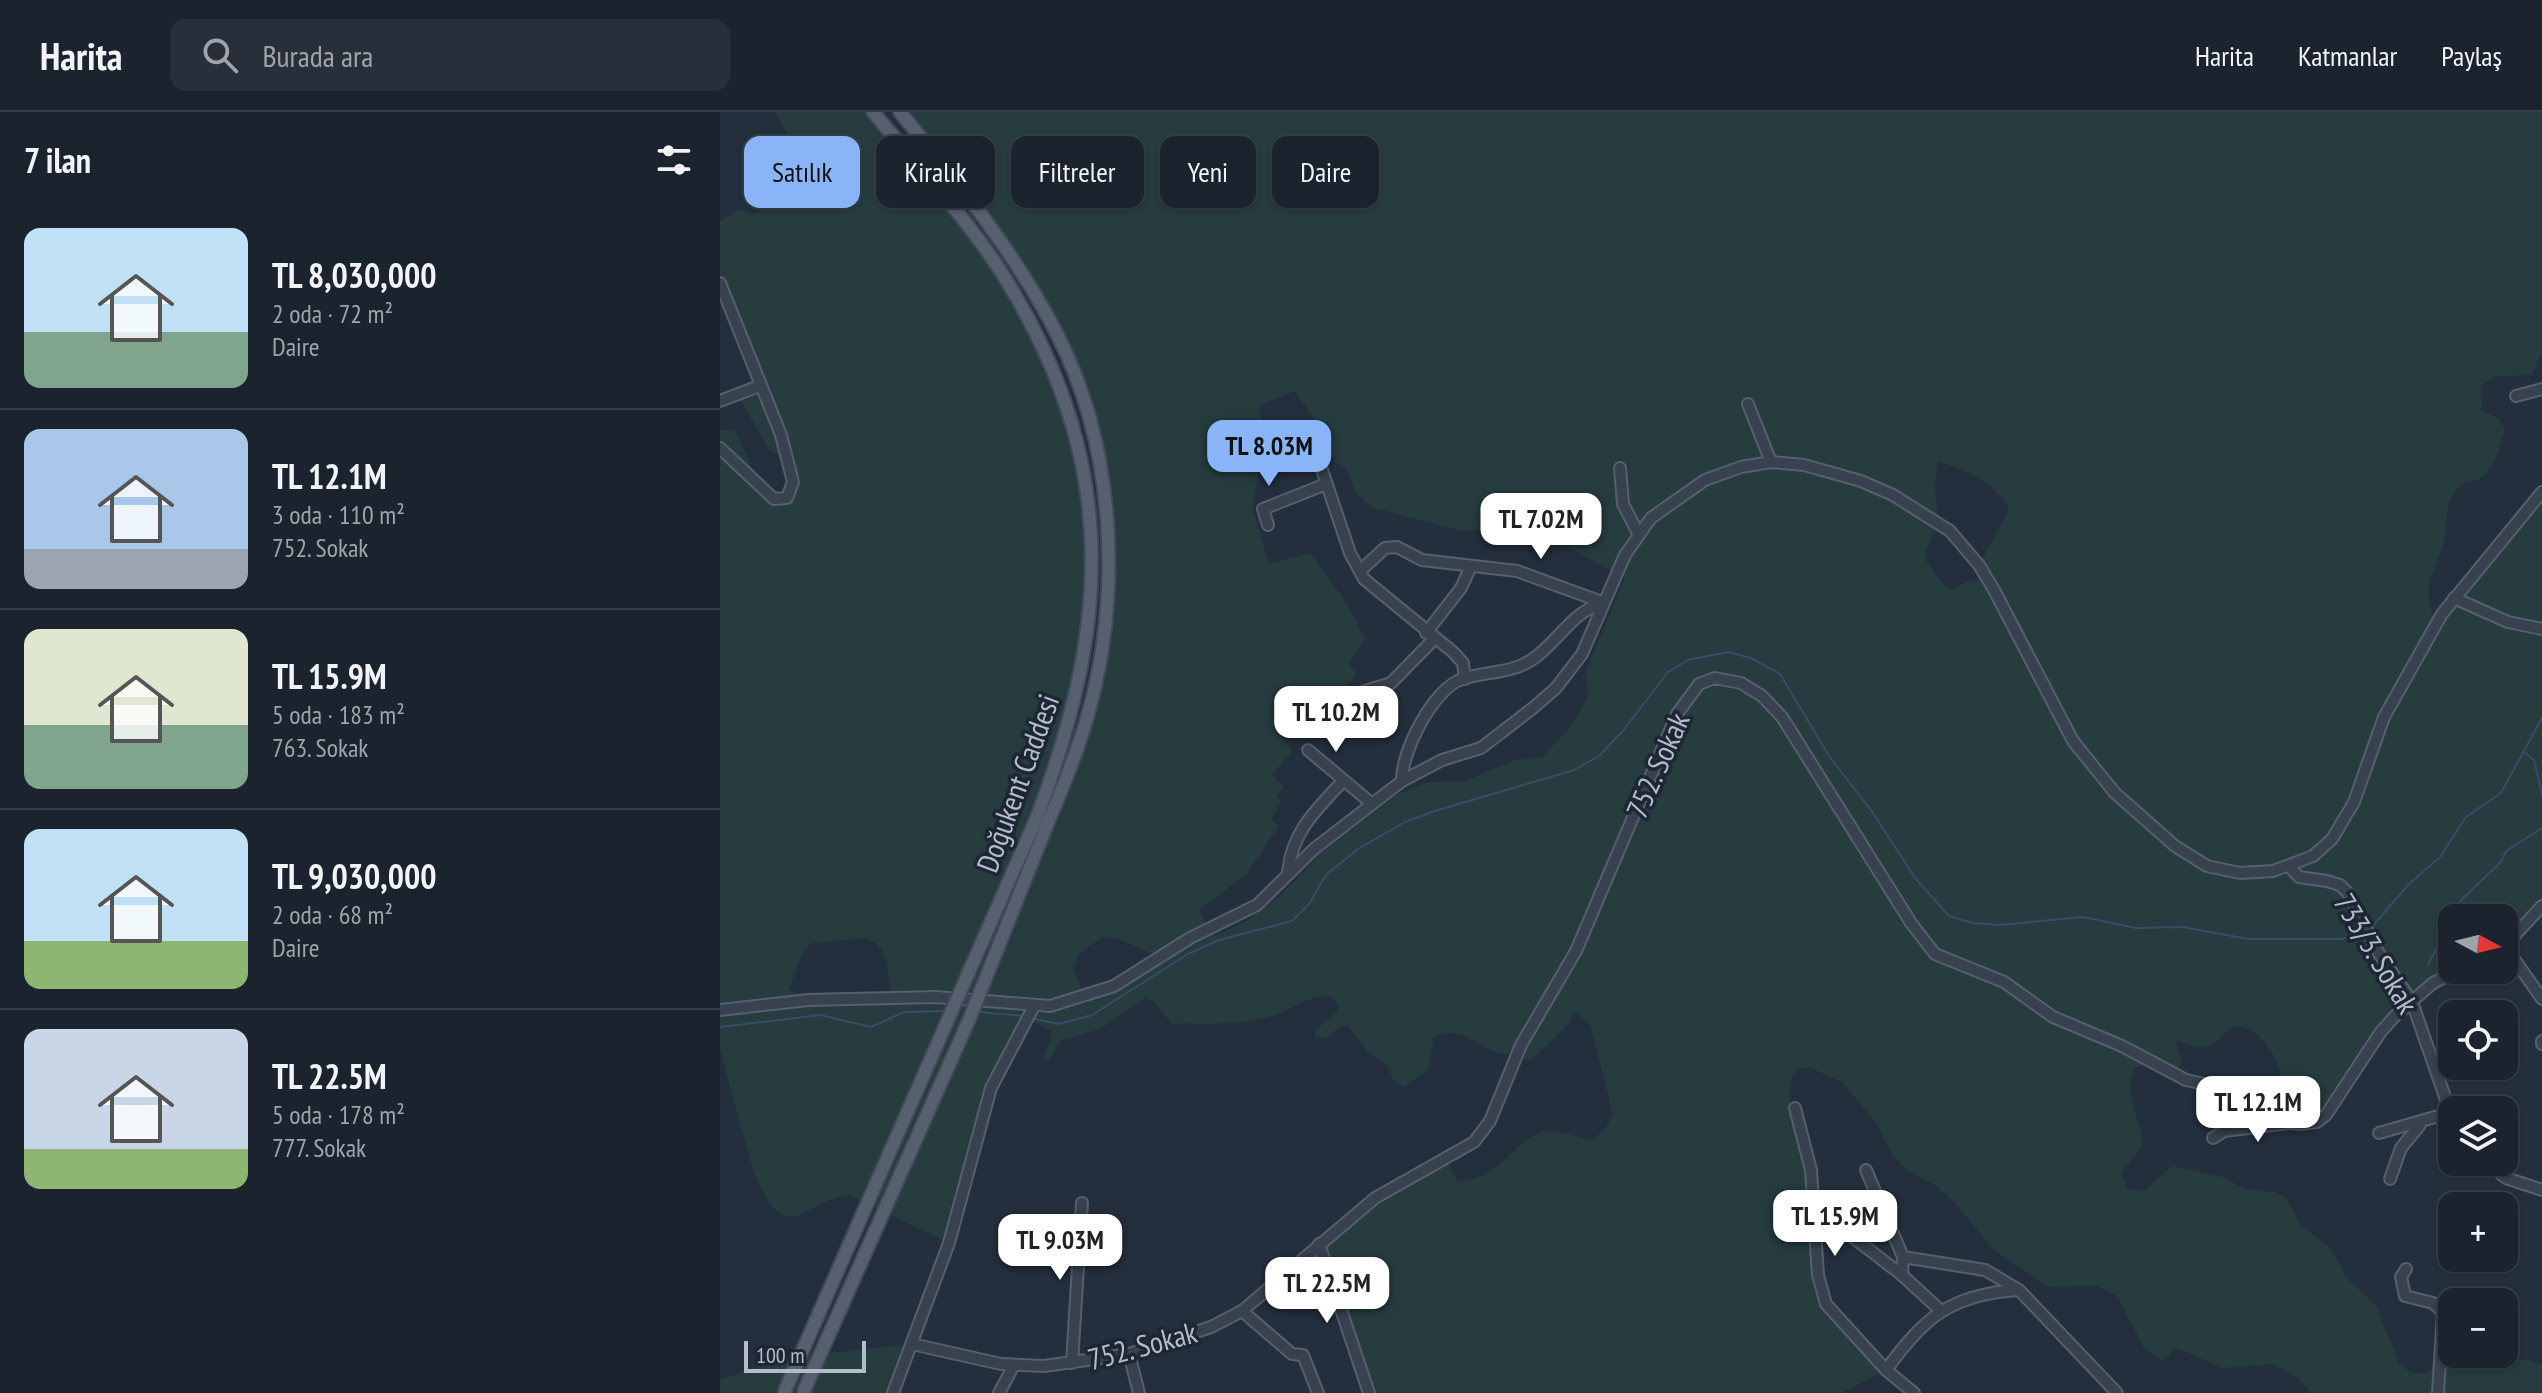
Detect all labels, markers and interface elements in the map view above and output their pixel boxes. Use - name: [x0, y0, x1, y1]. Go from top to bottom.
- search box: [170, 19, 730, 91]
- text: Harita: [40, 31, 122, 80]
- icon: search: [198, 33, 242, 77]
- text: Burada ara: [262, 36, 373, 75]
- text: Harita: [2195, 37, 2254, 74]
- text: Katmanlar: [2298, 37, 2397, 74]
- text: Paylaş: [2441, 37, 2502, 74]
- chip: Satılık: [744, 136, 860, 208]
- chip: Kiralık: [876, 136, 995, 208]
- chip: Filtreler: [1011, 136, 1144, 208]
- chip: Yeni: [1160, 136, 1256, 208]
- chip: Daire: [1272, 136, 1379, 208]
- text: 7 ilan: [24, 138, 91, 182]
- icon: filters: [652, 138, 696, 182]
- text: TL 8,030,000: [272, 253, 436, 297]
- icon: home: [88, 260, 184, 356]
- text: 2 oda · 72 m²: [272, 297, 393, 330]
- text: Daire: [272, 330, 320, 363]
- pin: TL 8.03M: [1186, 420, 1352, 488]
- text: TL 8.03M: [1225, 429, 1313, 462]
- text: TL 12.1M: [272, 454, 387, 498]
- icon: home: [88, 461, 184, 557]
- pin: TL 7.02M: [1458, 493, 1624, 561]
- text: 3 oda · 110 m²: [272, 498, 405, 531]
- text: TL 7.02M: [1499, 502, 1584, 535]
- text: 752. Sokak: [272, 531, 368, 564]
- text: TL 15.9M: [272, 654, 387, 698]
- icon: home: [88, 661, 184, 757]
- pin: TL 10.2M: [1253, 686, 1419, 754]
- street label: Doğukent Caddesi: [967, 689, 1067, 877]
- text: TL 10.2M: [1292, 695, 1380, 728]
- text: 5 oda · 183 m²: [272, 698, 405, 731]
- street label: 752. Sokak: [1617, 706, 1698, 824]
- text: 763. Sokak: [272, 731, 368, 764]
- text: TL 9,030,000: [272, 854, 436, 898]
- icon: home: [88, 861, 184, 957]
- street label: 733/3. Sokak: [2326, 886, 2428, 1021]
- text: 2 oda · 68 m²: [272, 898, 393, 931]
- north arrow: [2438, 904, 2518, 984]
- map controls: [2438, 904, 2518, 1368]
- text: Daire: [272, 931, 320, 964]
- button: locate: [2438, 1000, 2518, 1080]
- text: TL 22.5M: [272, 1054, 387, 1098]
- icon: home: [88, 1061, 184, 1157]
- pin: TL 12.1M: [2175, 1076, 2341, 1144]
- text: TL 12.1M: [2214, 1085, 2302, 1118]
- button: layers: [2438, 1096, 2518, 1176]
- text: 5 oda · 178 m²: [272, 1098, 405, 1131]
- text: 777. Sokak: [272, 1131, 366, 1164]
- pin: TL 15.9M: [1752, 1190, 1918, 1258]
- button: +: [2438, 1192, 2518, 1272]
- text: TL 15.9M: [1791, 1199, 1879, 1232]
- pin: TL 9.03M: [977, 1214, 1143, 1282]
- text: TL 9.03M: [1016, 1223, 1104, 1256]
- pin: TL 22.5M: [1244, 1257, 1410, 1325]
- text: TL 22.5M: [1283, 1266, 1371, 1299]
- button: −: [2438, 1288, 2518, 1368]
- street label: 752. Sokak: [1083, 1312, 1201, 1378]
- scale bar: [744, 1337, 866, 1373]
- text: 100 m: [756, 1341, 805, 1369]

